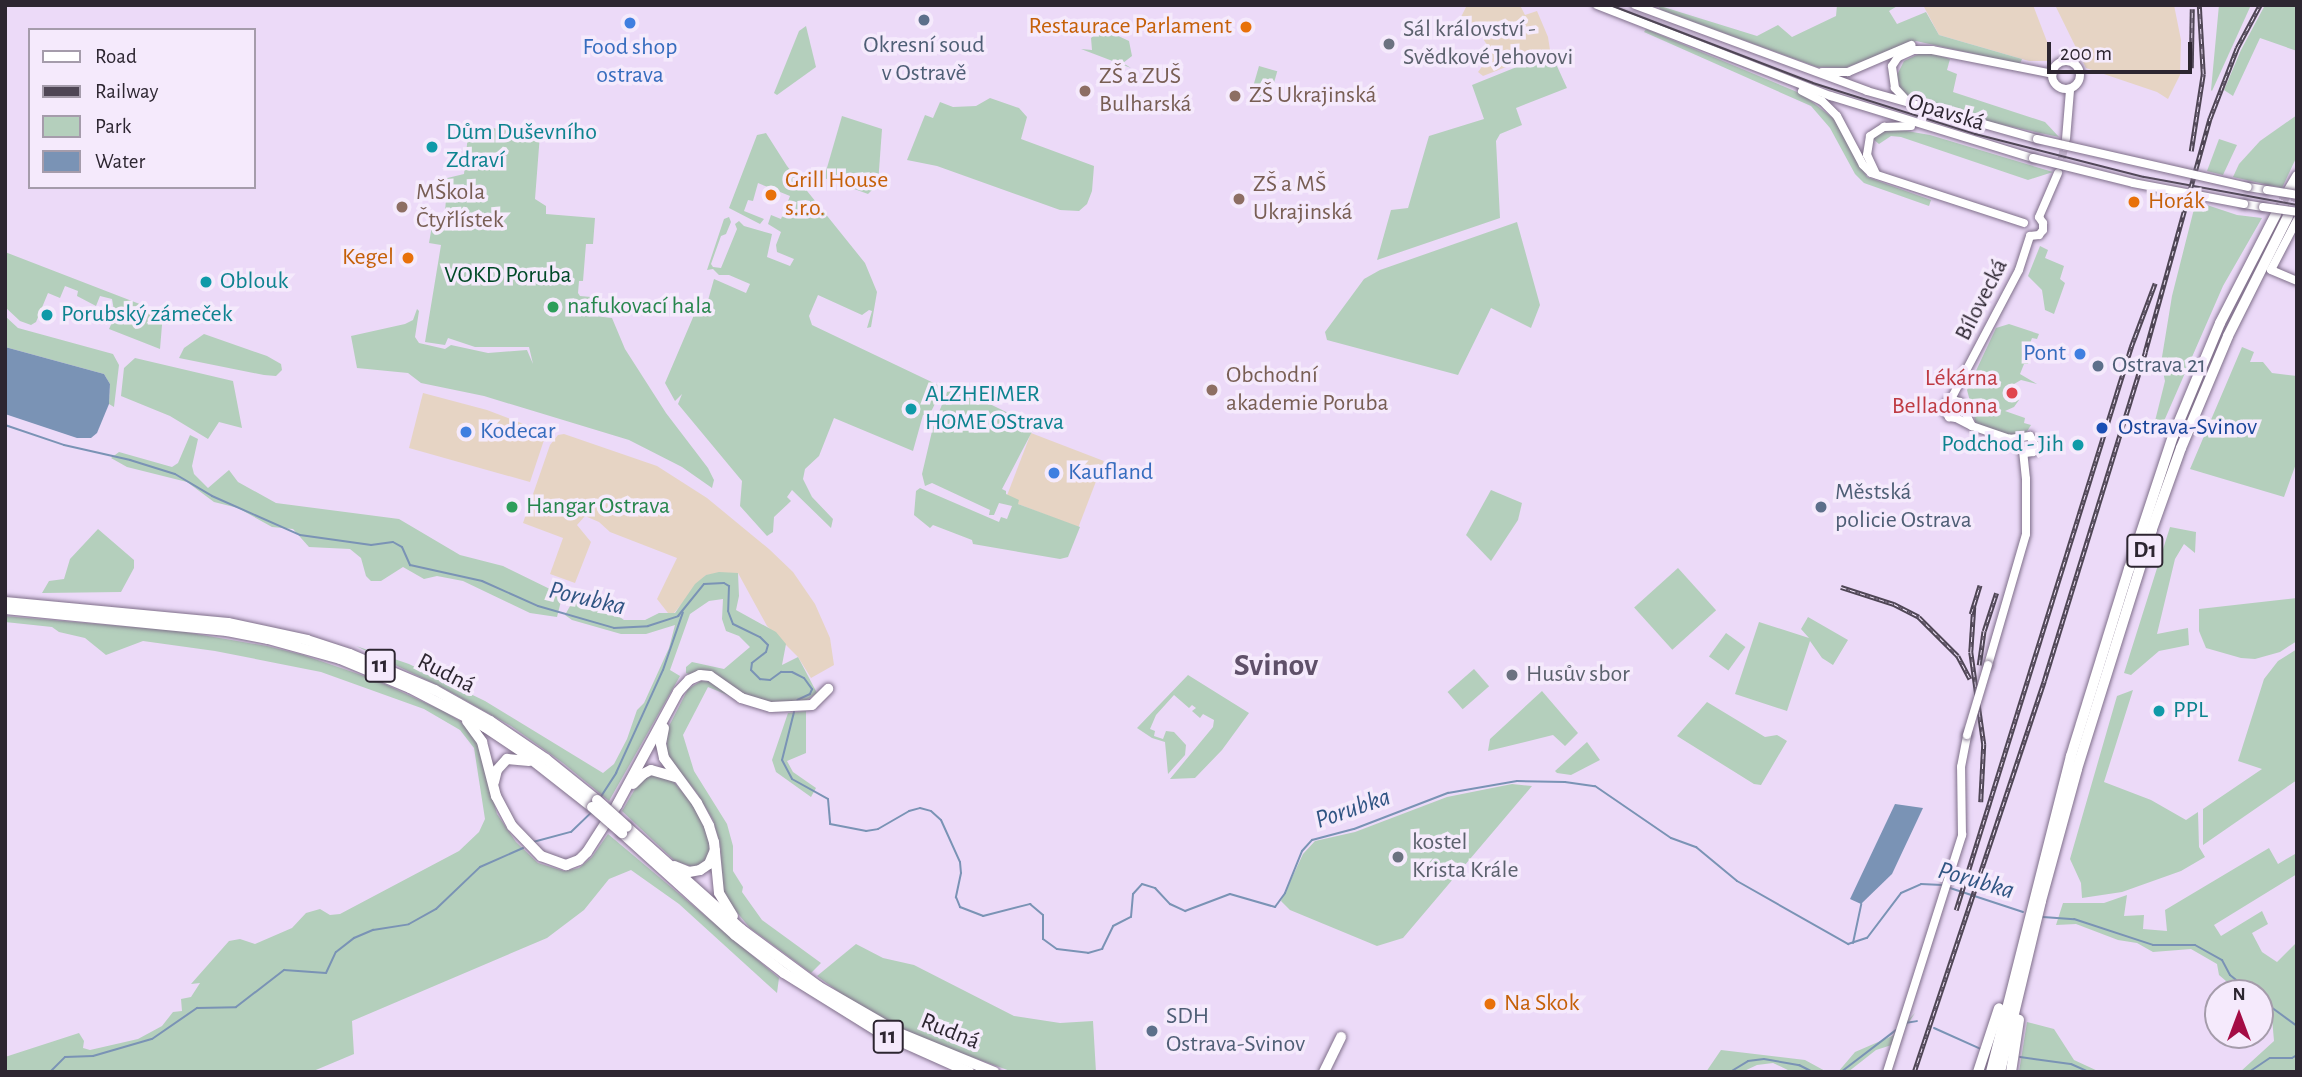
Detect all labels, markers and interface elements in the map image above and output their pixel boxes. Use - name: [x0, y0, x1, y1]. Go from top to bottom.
- marker: Okresní soud v Ostravě: [916, 12, 932, 28]
- place label: Restaurace Parlament: [1028, 13, 1232, 41]
- marker: Food shop ostrava: [622, 15, 638, 31]
- place label: Sál království - Svědkové Jehovovi: [1403, 16, 1573, 72]
- marker: Restaurace Parlament: [1238, 19, 1254, 35]
- legend: [28, 28, 256, 189]
- scale bar: [2050, 28, 2195, 72]
- place label: Okresní soud v Ostravě: [863, 32, 985, 88]
- place label: Food shop ostrava: [583, 34, 677, 90]
- marker: Sál království - Svědkové Jehovovi: [1381, 36, 1397, 52]
- text: 200 m: [2060, 43, 2112, 64]
- text: Road: [95, 46, 137, 67]
- place label: ZŠ a ZUŠ Bulharská: [1099, 63, 1192, 119]
- text: Railway: [95, 81, 158, 102]
- place label: ZŠ Ukrajinská: [1249, 82, 1377, 110]
- marker: ZŠ a ZUŠ Bulharská: [1077, 83, 1093, 99]
- marker: ZŠ Ukrajinská: [1227, 88, 1243, 104]
- street label: Opavská: [1904, 88, 1988, 138]
- text: Park: [95, 116, 131, 137]
- place label: Dům Duševního Zdraví: [446, 119, 597, 175]
- marker: Dům Duševního Zdraví: [424, 139, 440, 155]
- text: Water: [95, 151, 145, 172]
- place label: Grill House s.r.o.: [785, 167, 888, 223]
- place label: ZŠ a MŠ Ukrajinská: [1253, 171, 1353, 227]
- place label: MŠkola Čtyřlístek: [416, 179, 504, 235]
- marker: Grill House s.r.o.: [763, 187, 779, 203]
- place label: Horák: [2148, 188, 2205, 216]
- marker: ZŠ a MŠ Ukrajinská: [1231, 191, 1247, 207]
- marker: Horák: [2126, 194, 2142, 210]
- marker: MŠkola Čtyřlístek: [394, 199, 410, 215]
- place label: Kegel: [342, 244, 394, 272]
- marker: Kegel: [400, 250, 416, 266]
- street label: Bílovecká: [1949, 254, 2015, 346]
- park label: VOKD Poruba: [444, 262, 572, 290]
- place label: Oblouk: [220, 268, 288, 296]
- marker: Oblouk: [198, 274, 214, 290]
- place label: nafukovací hala: [567, 293, 712, 321]
- marker: nafukovací hala: [545, 299, 561, 315]
- place label: Porubský zámeček: [61, 301, 233, 329]
- marker: Porubský zámeček: [39, 307, 55, 323]
- place label: Pont: [2023, 340, 2066, 368]
- marker: Pont: [2072, 346, 2088, 362]
- place label: Ostrava 21: [2112, 352, 2206, 380]
- marker: Ostrava 21: [2090, 358, 2106, 374]
- place label: Obchodní akademie Poruba: [1226, 362, 1389, 418]
- place label: Lékárna Belladonna: [1892, 365, 1998, 421]
- place label: ALZHEIMER HOME OStrava: [925, 381, 1064, 437]
- marker: Obchodní akademie Poruba: [1204, 382, 1220, 398]
- marker: Lékárna Belladonna: [2004, 385, 2020, 401]
- marker: ALZHEIMER HOME OStrava: [903, 401, 919, 417]
- place label: Ostrava-Svinov: [2118, 414, 2257, 442]
- place label: Kodecar: [480, 418, 555, 446]
- marker: Ostrava-Svinov: [2092, 418, 2112, 438]
- marker: Kodecar: [458, 424, 474, 440]
- place label: Podchod - Jih: [1941, 431, 2064, 459]
- marker: Podchod - Jih: [2070, 437, 2086, 453]
- place label: Kaufland: [1068, 459, 1153, 487]
- marker: Kaufland: [1046, 465, 1062, 481]
- place label: Městská policie Ostrava: [1835, 479, 1972, 535]
- place label: Hangar Ostrava: [526, 493, 670, 521]
- marker: Hangar Ostrava: [504, 499, 520, 515]
- marker: Městská policie Ostrava: [1813, 499, 1829, 515]
- road number: D1: [2126, 531, 2164, 570]
- water label: Porubka: [546, 575, 628, 623]
- road number: 11: [364, 646, 396, 686]
- district label: Svinov: [1234, 646, 1318, 684]
- street label: Rudná: [412, 647, 480, 701]
- place label: Husův sbor: [1526, 661, 1630, 689]
- marker: Husův sbor: [1504, 667, 1520, 683]
- place label: PPL: [2173, 697, 2208, 725]
- marker: PPL: [2151, 703, 2167, 719]
- water label: Porubka: [1311, 782, 1395, 836]
- place label: kostel Krista Krále: [1412, 829, 1519, 885]
- marker: kostel Krista Krále: [1390, 849, 1406, 865]
- water label: Porubka: [1934, 855, 2018, 907]
- north arrow: [2204, 979, 2274, 1049]
- text: N: [2232, 985, 2246, 1004]
- place label: Na Skok: [1504, 990, 1579, 1018]
- marker: Na Skok: [1482, 996, 1498, 1012]
- place label: SDH Ostrava-Svinov: [1166, 1003, 1305, 1059]
- street label: Rudná: [916, 1007, 984, 1057]
- road number: 11: [872, 1018, 904, 1056]
- marker: SDH Ostrava-Svinov: [1144, 1023, 1160, 1039]

